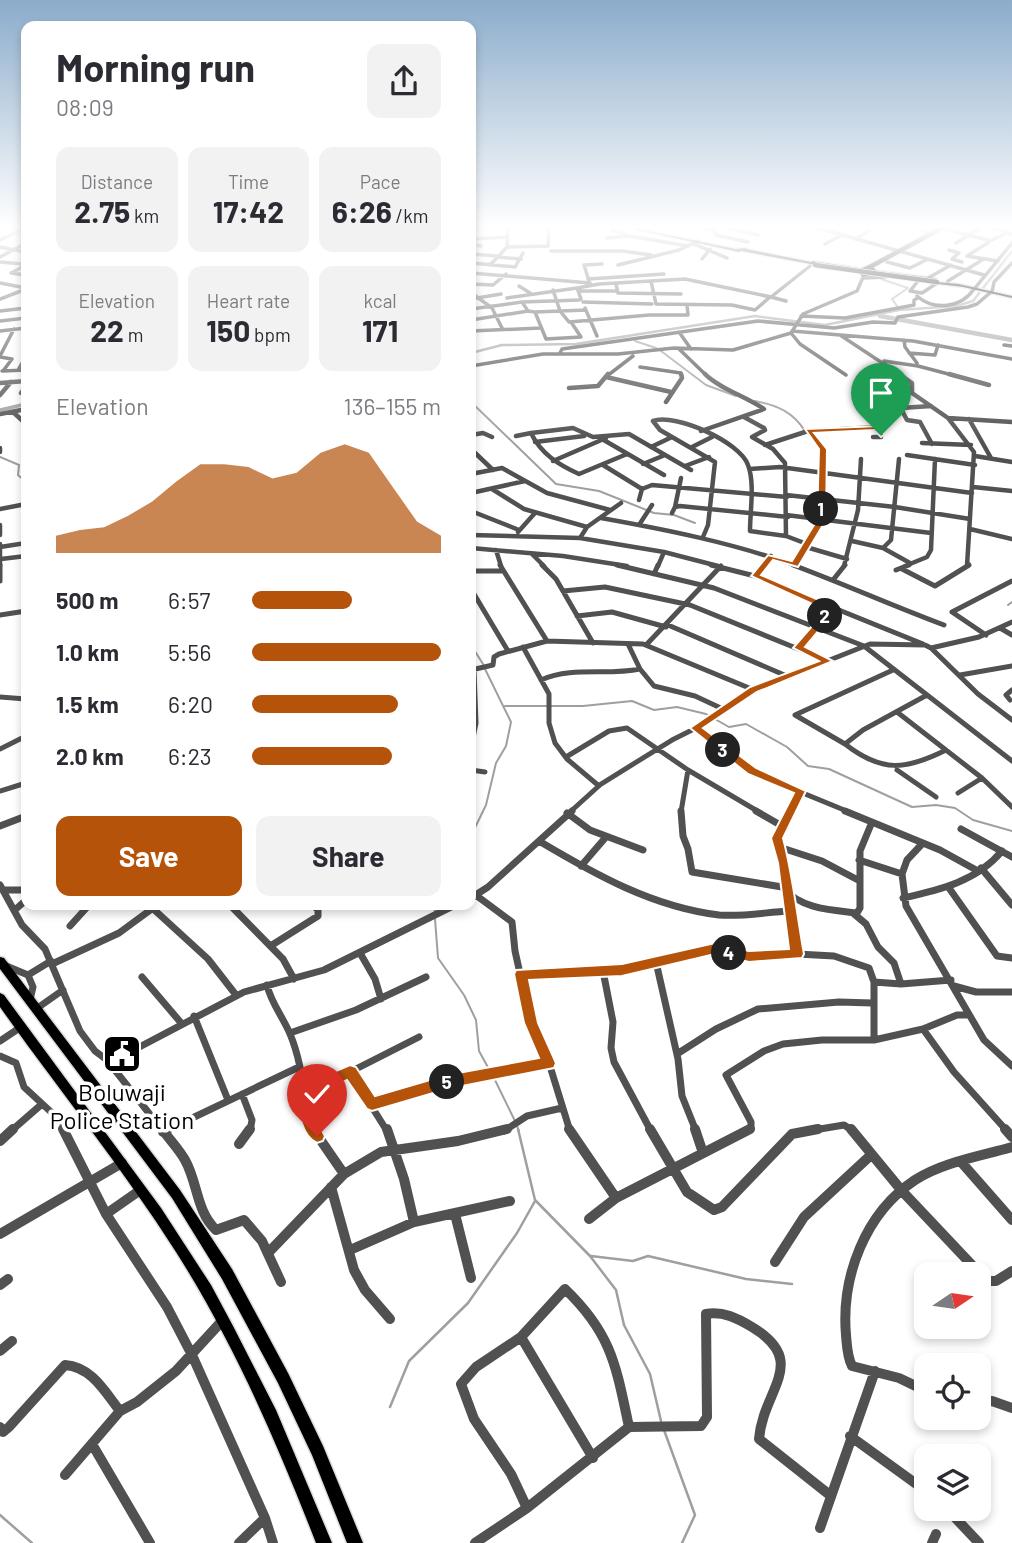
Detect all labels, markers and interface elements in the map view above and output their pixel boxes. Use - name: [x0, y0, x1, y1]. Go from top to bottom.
- text: Morning run: [56, 44, 255, 90]
- button: share: [367, 44, 441, 118]
- text: 08:09: [56, 93, 114, 121]
- text: Distance: [81, 170, 153, 193]
- text: Time: [228, 170, 269, 193]
- text: Pace: [360, 170, 401, 193]
- text: 2.75: [74, 193, 130, 229]
- text: 17:42: [213, 193, 284, 229]
- text: 6:26: [332, 193, 392, 229]
- text: km: [130, 204, 159, 227]
- text: /km: [392, 204, 428, 227]
- text: Elevation: [79, 289, 155, 312]
- text: Heart rate: [207, 289, 290, 312]
- text: kcal: [364, 289, 397, 312]
- text: 22: [90, 312, 124, 348]
- text: 150: [206, 312, 250, 348]
- text: 171: [362, 312, 398, 348]
- text: m: [124, 323, 143, 346]
- text: bpm: [250, 323, 291, 346]
- pin: [851, 363, 911, 435]
- icon: arrive: [862, 374, 900, 412]
- text: Elevation: [56, 392, 149, 420]
- text: 136–155 m: [344, 392, 441, 420]
- pin: 1: [804, 491, 838, 526]
- text: 1: [817, 497, 824, 520]
- text: 500 m: [56, 586, 118, 614]
- text: 6:57: [168, 586, 210, 614]
- pin: 2: [808, 598, 842, 634]
- text: 2: [819, 604, 830, 627]
- text: 1.0 km: [56, 638, 119, 666]
- text: 5:56: [168, 638, 211, 666]
- text: 1.5 km: [56, 690, 119, 718]
- text: 6:20: [168, 690, 213, 718]
- pin: 3: [706, 732, 740, 768]
- text: 3: [717, 738, 728, 761]
- text: 2.0 km: [56, 742, 124, 770]
- text: 6:23: [168, 742, 212, 770]
- button: Save: [56, 816, 242, 896]
- button: Share: [256, 816, 441, 896]
- pin: 4: [712, 936, 746, 970]
- text: 4: [723, 941, 734, 964]
- public building icon: Boluwaji Police Station: [101, 1033, 143, 1075]
- pin: [287, 1064, 347, 1136]
- pin: 5: [430, 1064, 464, 1100]
- text: 5: [441, 1070, 452, 1093]
- icon: check: [298, 1075, 336, 1113]
- place label: Boluwaji Police Station: [50, 1077, 194, 1134]
- north arrow: [914, 1262, 990, 1339]
- map controls: [914, 1262, 991, 1521]
- button: locate: [914, 1353, 991, 1430]
- button: layers: [914, 1444, 991, 1521]

